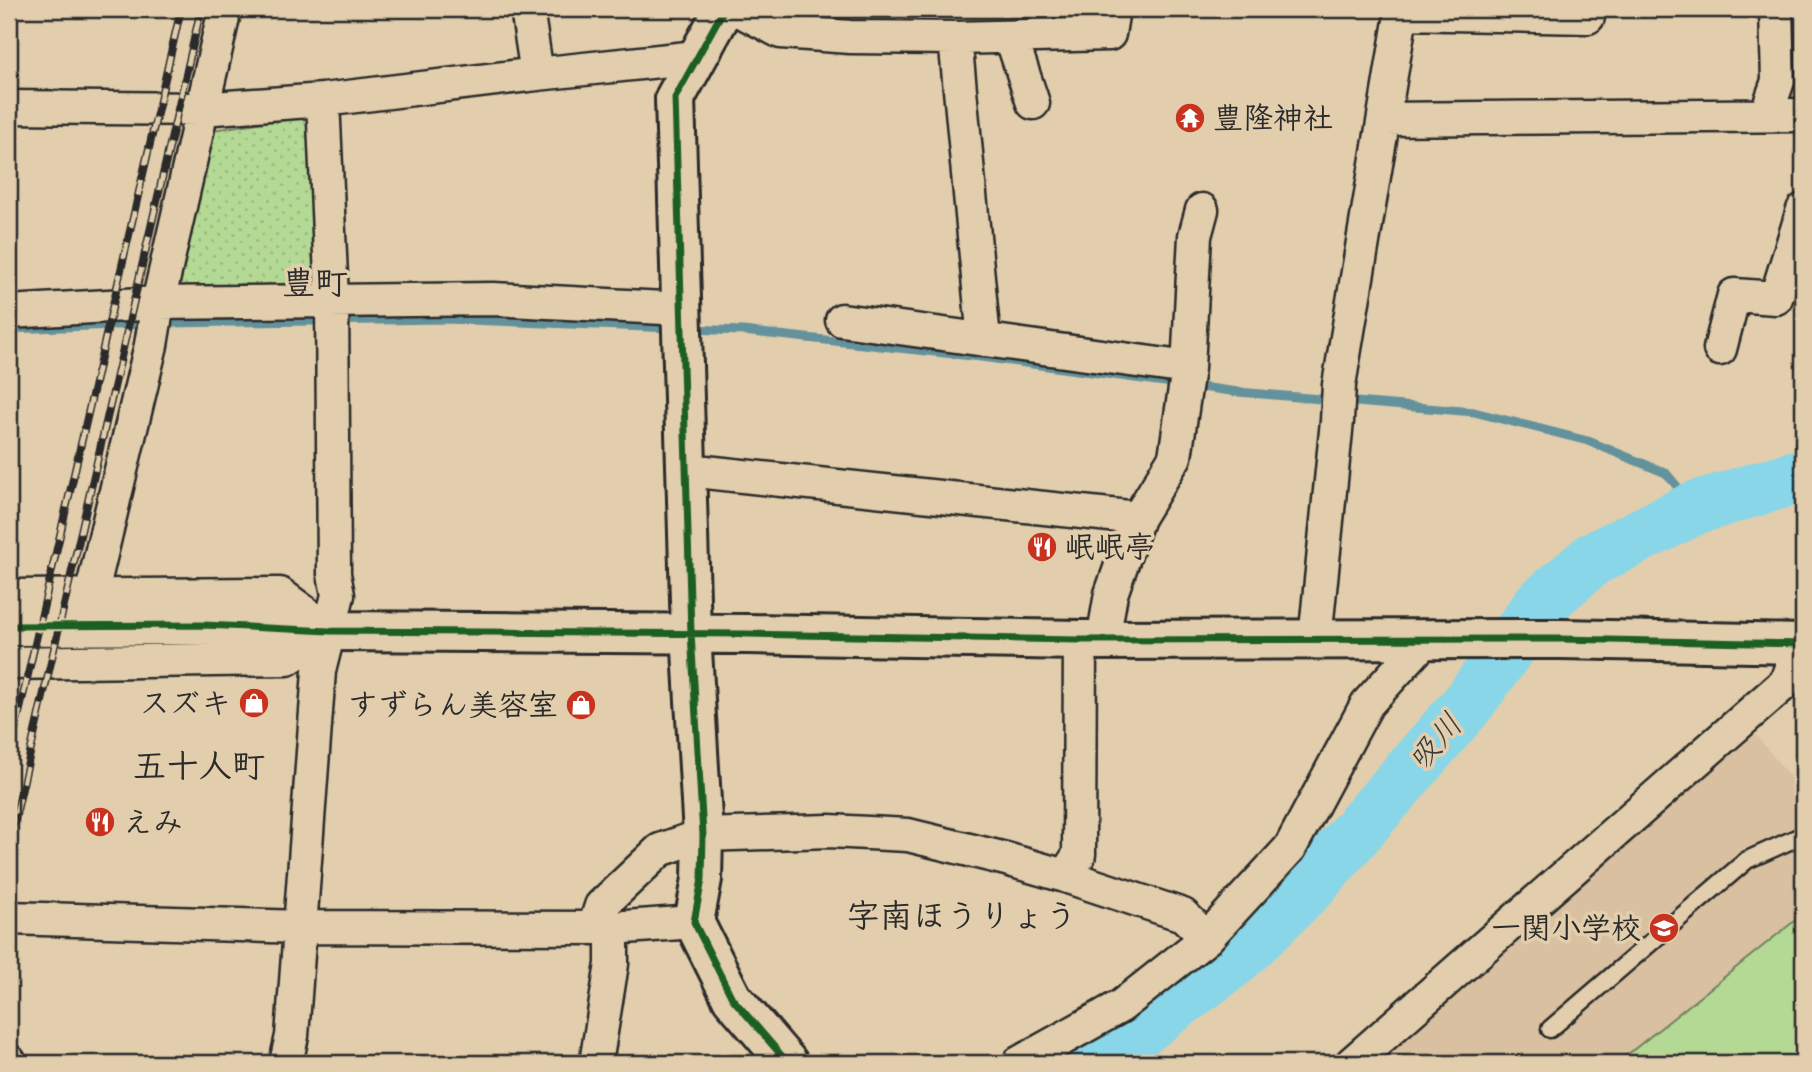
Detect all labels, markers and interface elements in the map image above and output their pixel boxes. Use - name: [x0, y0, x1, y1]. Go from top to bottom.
- place label: 豊隆神社: [1213, 99, 1333, 137]
- temple icon: 豊隆神社: [1173, 101, 1207, 135]
- district label: 豊町: [282, 262, 348, 304]
- place label: 岷岷亭: [1065, 528, 1155, 566]
- restaurant icon: 岷岷亭: [1025, 530, 1059, 564]
- place label: スズキ: [140, 684, 231, 722]
- shop icon: スズキ: [237, 686, 271, 720]
- place label: すずらん美容室: [348, 686, 558, 724]
- shop icon: すずらん美容室: [564, 688, 598, 722]
- water label: 吸川: [1399, 704, 1471, 780]
- district label: 五十人町: [133, 745, 265, 787]
- place label: えみ: [123, 803, 183, 841]
- restaurant icon: えみ: [83, 805, 117, 839]
- district label: 字南ほうりょう: [847, 895, 1078, 937]
- place label: 一関小学校: [1491, 909, 1641, 947]
- school or university icon: 一関小学校: [1647, 911, 1681, 945]

